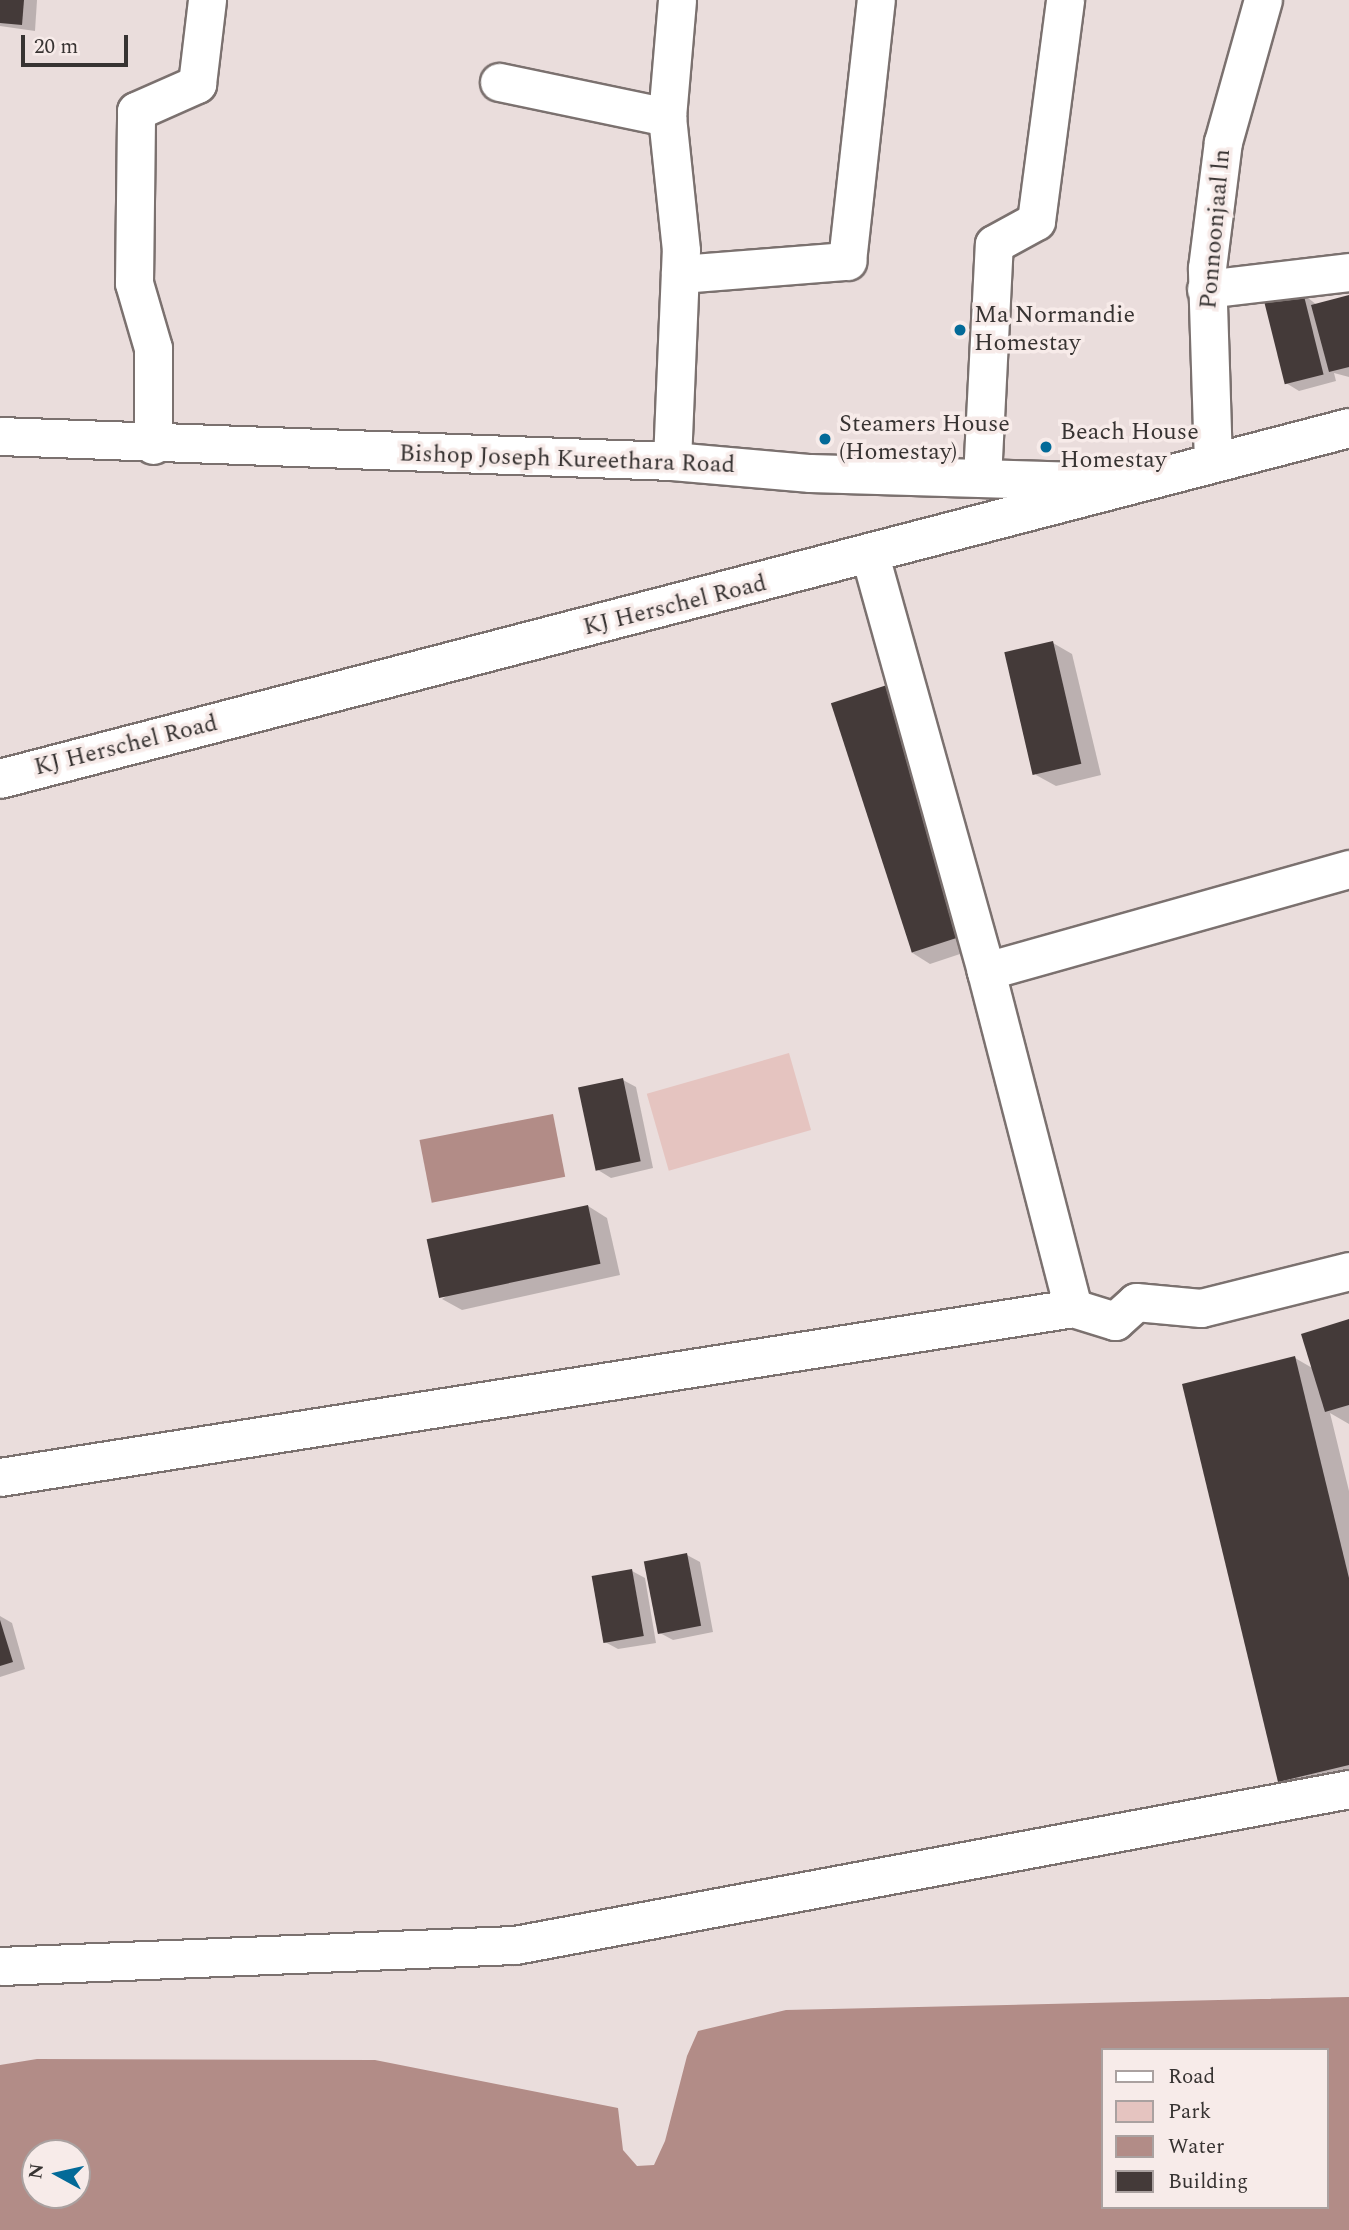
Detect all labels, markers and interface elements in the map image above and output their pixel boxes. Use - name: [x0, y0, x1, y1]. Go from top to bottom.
- scale bar: [24, 21, 131, 65]
- text: 20 m: [34, 31, 78, 63]
- street label: Ponnoonjaal ln: [1195, 148, 1237, 310]
- place label: Ma Normandie Homestay: [974, 302, 1135, 358]
- marker: Ma Normandie Homestay: [952, 322, 968, 338]
- place label: Steamers House (Homestay): [839, 411, 1010, 467]
- place label: Beach House Homestay: [1060, 419, 1199, 475]
- marker: Steamers House (Homestay): [817, 431, 833, 447]
- marker: Beach House Homestay: [1038, 439, 1054, 455]
- street label: Bishop Joseph Kureethara Road: [399, 440, 735, 480]
- street label: KJ Herschel Road: [580, 569, 770, 643]
- street label: KJ Herschel Road: [31, 709, 221, 783]
- legend: [1100, 2048, 1328, 2209]
- text: Road: [1168, 2061, 1215, 2093]
- text: Park: [1168, 2096, 1211, 2128]
- text: Water: [1168, 2131, 1224, 2163]
- north arrow: [21, 2139, 91, 2209]
- text: N: [21, 2162, 52, 2181]
- text: Building: [1168, 2166, 1248, 2198]

